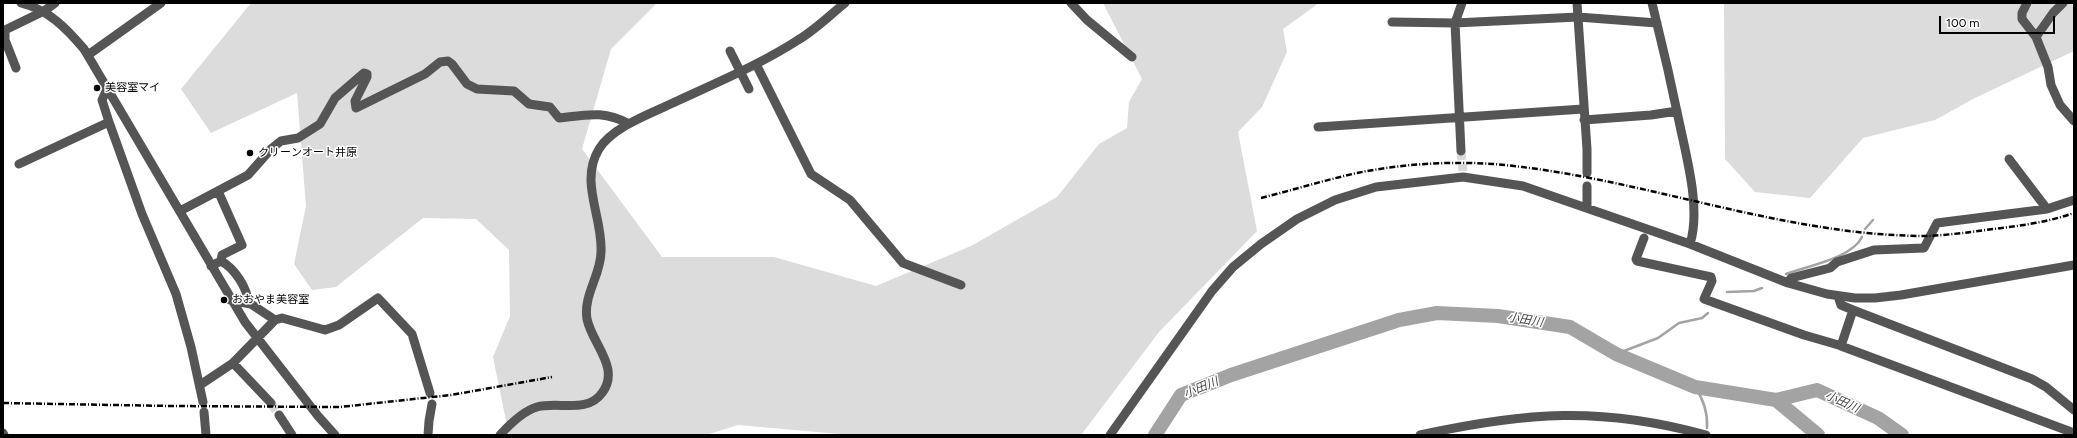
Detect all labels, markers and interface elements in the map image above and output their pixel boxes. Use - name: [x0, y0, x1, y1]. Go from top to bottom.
- scale bar: [1941, 8, 2057, 34]
- text: 100 m: [1946, 16, 1980, 30]
- place label: 美容室マイ: [105, 81, 160, 95]
- marker: 美容室マイ: [92, 83, 102, 93]
- place label: クリーンオート井原: [258, 146, 357, 160]
- marker: クリーンオート井原: [245, 148, 255, 158]
- place label: おおやま美容室: [232, 293, 309, 307]
- marker: おおやま美容室: [219, 295, 229, 305]
- water label: 小田川: [1506, 310, 1544, 330]
- water label: 小田川: [1182, 374, 1220, 402]
- water label: 小田川: [1823, 388, 1861, 416]

